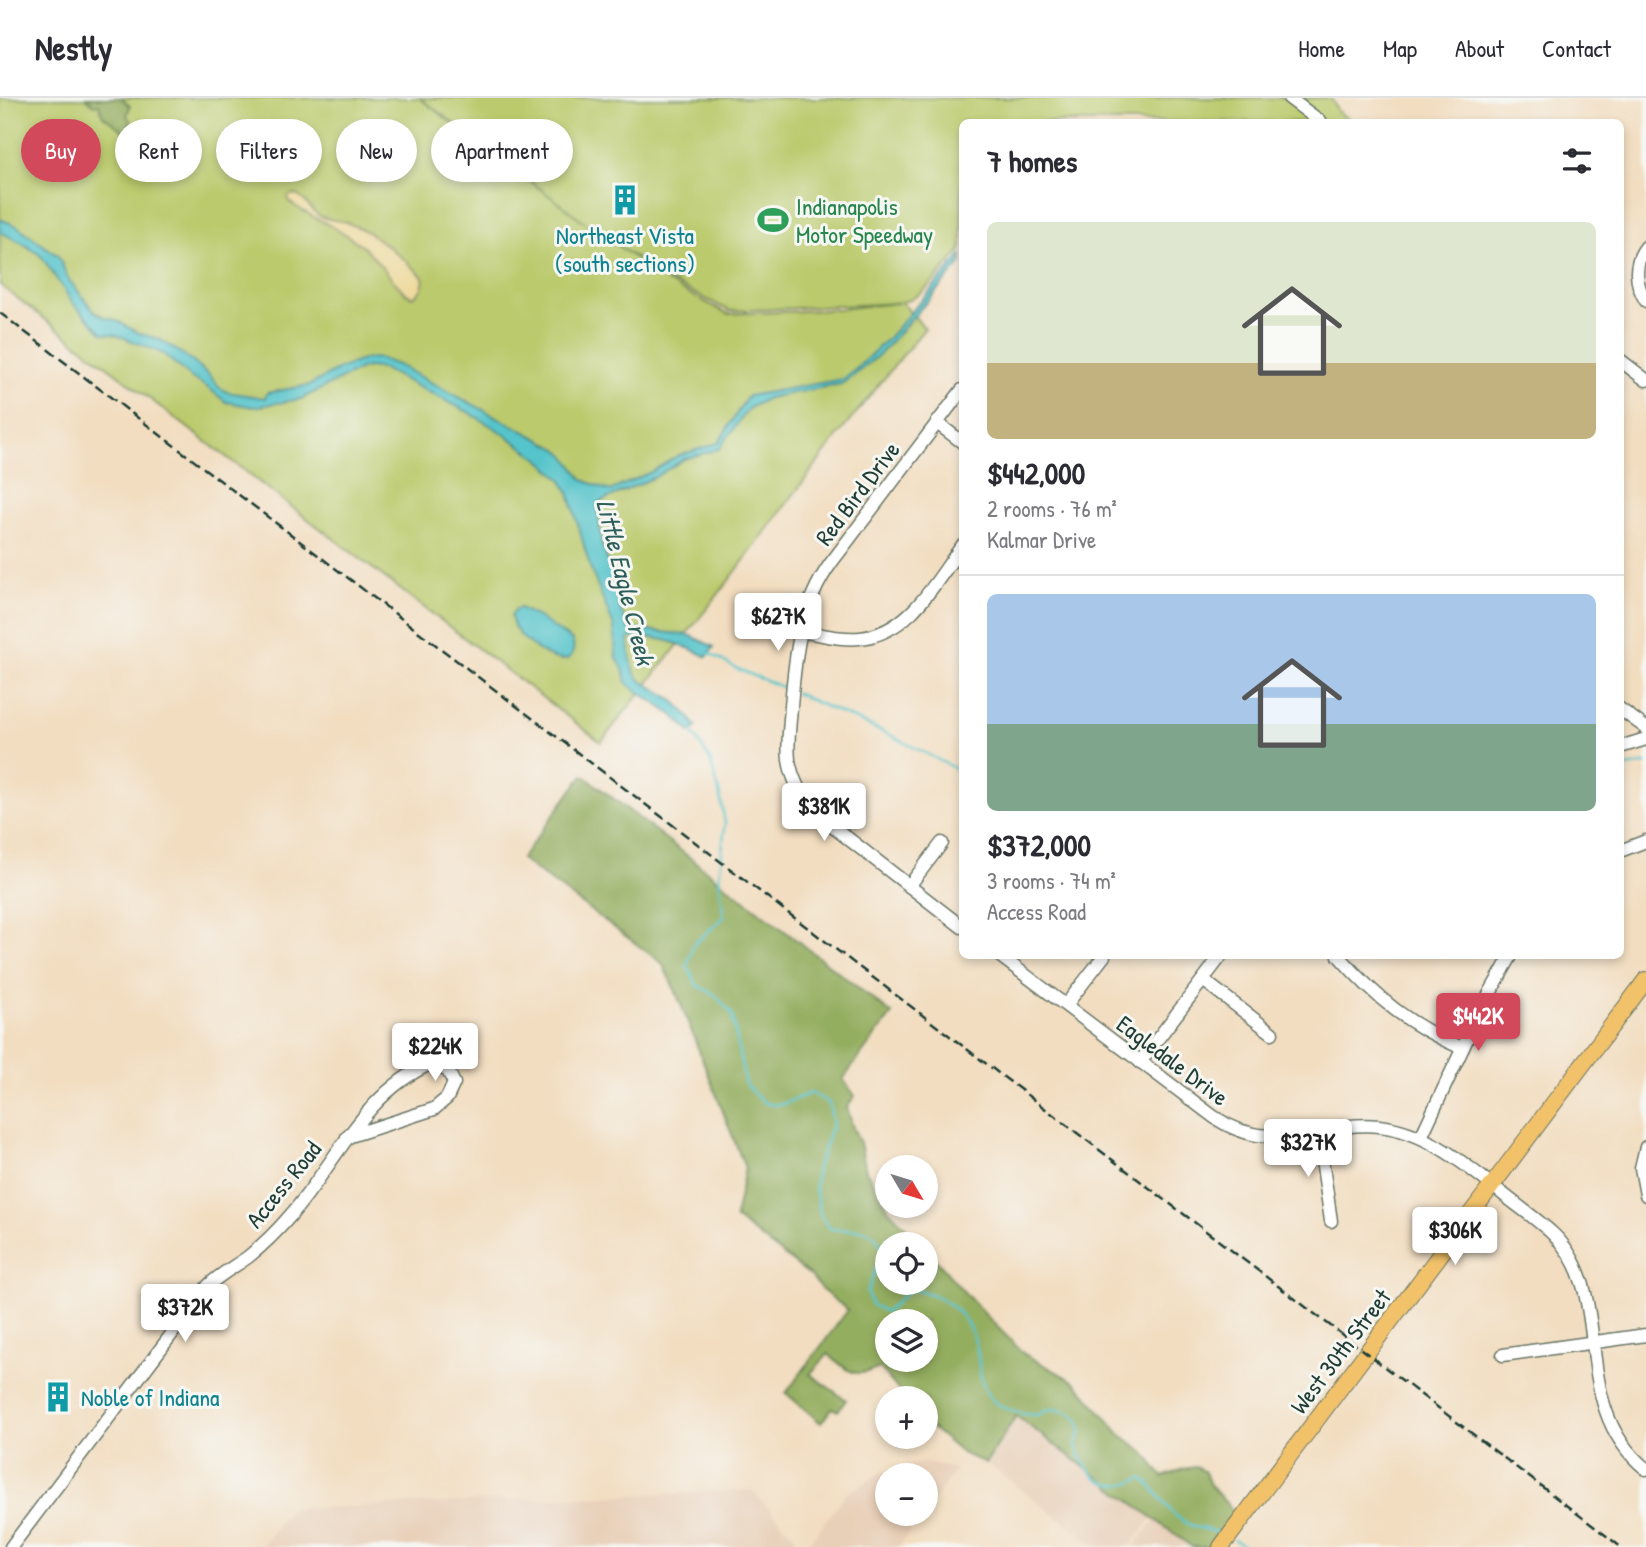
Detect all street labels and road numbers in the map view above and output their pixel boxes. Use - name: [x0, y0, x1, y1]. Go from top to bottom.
- street label: Red Bird Drive: [807, 434, 907, 551]
- street label: Eagledale Drive: [1111, 1007, 1236, 1113]
- street label: Access Road: [238, 1134, 328, 1234]
- street label: West 30th Street: [1283, 1281, 1398, 1420]

